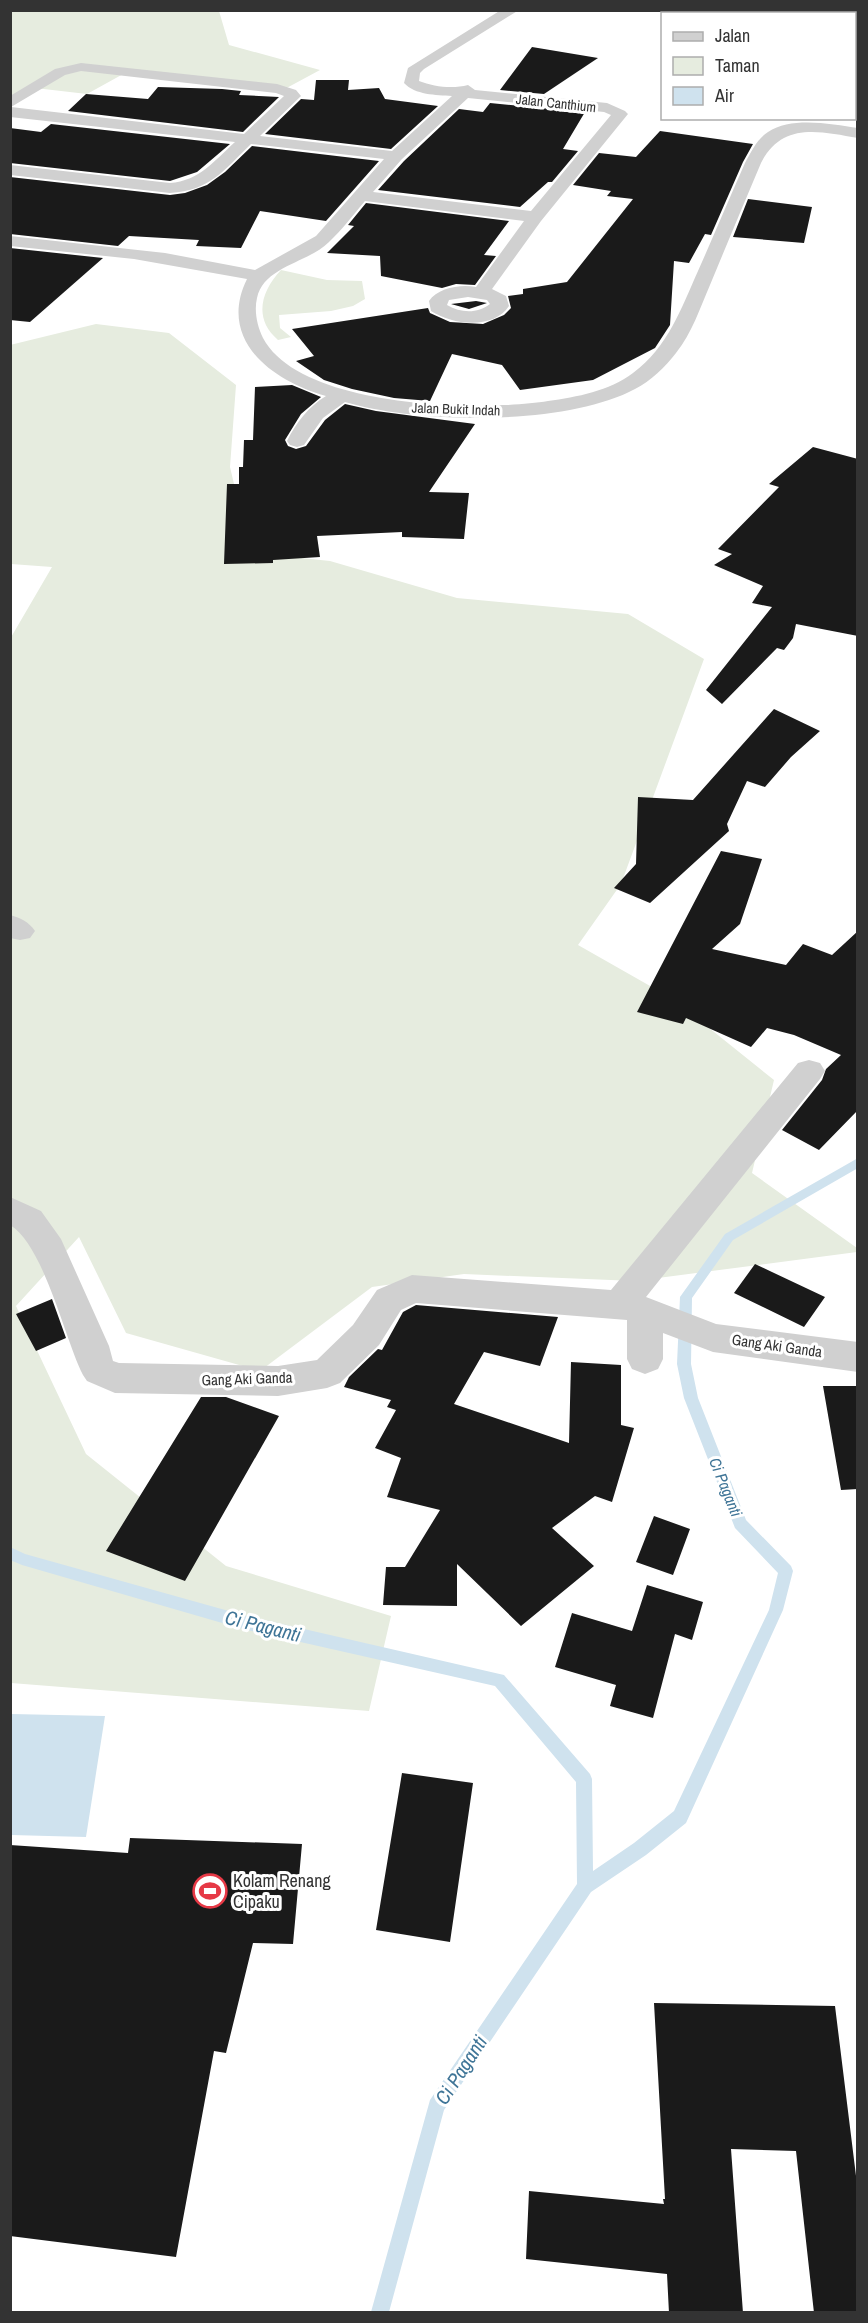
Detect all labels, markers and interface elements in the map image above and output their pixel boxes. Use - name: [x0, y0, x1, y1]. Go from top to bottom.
- legend: [661, 12, 856, 120]
- text: Jalan: [715, 23, 750, 48]
- text: Taman: [715, 53, 760, 78]
- text: Air: [714, 83, 734, 108]
- street label: Jalan Canthium: [515, 90, 597, 116]
- street label: Jalan Bukit Indah: [411, 398, 501, 420]
- street label: Gang Aki Ganda: [731, 1329, 824, 1362]
- street label: Gang Aki Ganda: [201, 1366, 293, 1391]
- water label: Ci Paganti: [704, 1454, 748, 1520]
- water label: Ci Paganti: [222, 1603, 304, 1648]
- place label: Kolam Renang Cipaku: [233, 1868, 331, 1914]
- sports icon: Kolam Renang Cipaku: [192, 1873, 228, 1909]
- water label: Ci Paganti: [428, 2030, 493, 2110]

